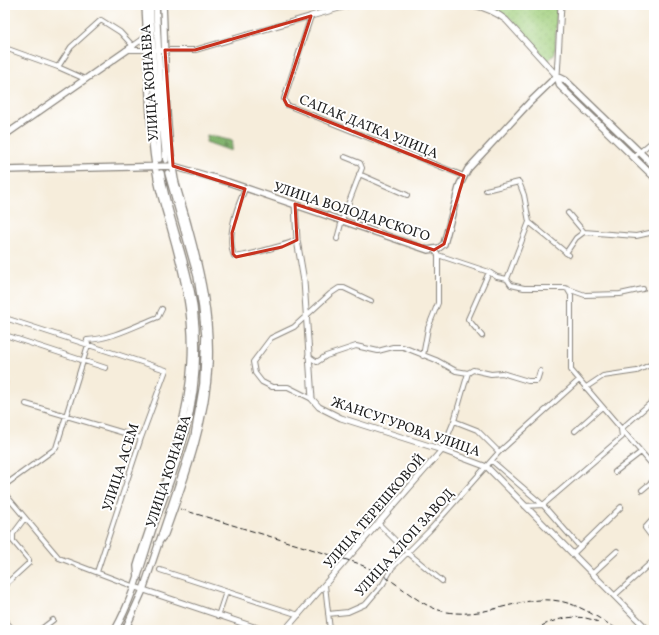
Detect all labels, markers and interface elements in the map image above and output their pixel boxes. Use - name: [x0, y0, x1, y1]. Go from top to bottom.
- street label: УЛИЦА КОНАЕВА: [137, 23, 164, 142]
- street label: САПАК ДАТКА УЛИЦА: [296, 91, 441, 164]
- street label: УЛИЦА ВОЛОДАРСКОГО: [271, 178, 432, 247]
- street label: ЖАНСУГУРОВА УЛИЦА: [328, 393, 483, 462]
- street label: УЛИЦА КОНАЕВА: [142, 413, 197, 530]
- street label: УЛИЦА АСЕМ: [98, 421, 145, 514]
- street label: УЛИЦА ТЕРЕШКОВОЙ: [319, 450, 430, 574]
- street label: УЛИЦА ХЛОП ЗАВОД: [351, 485, 459, 601]

